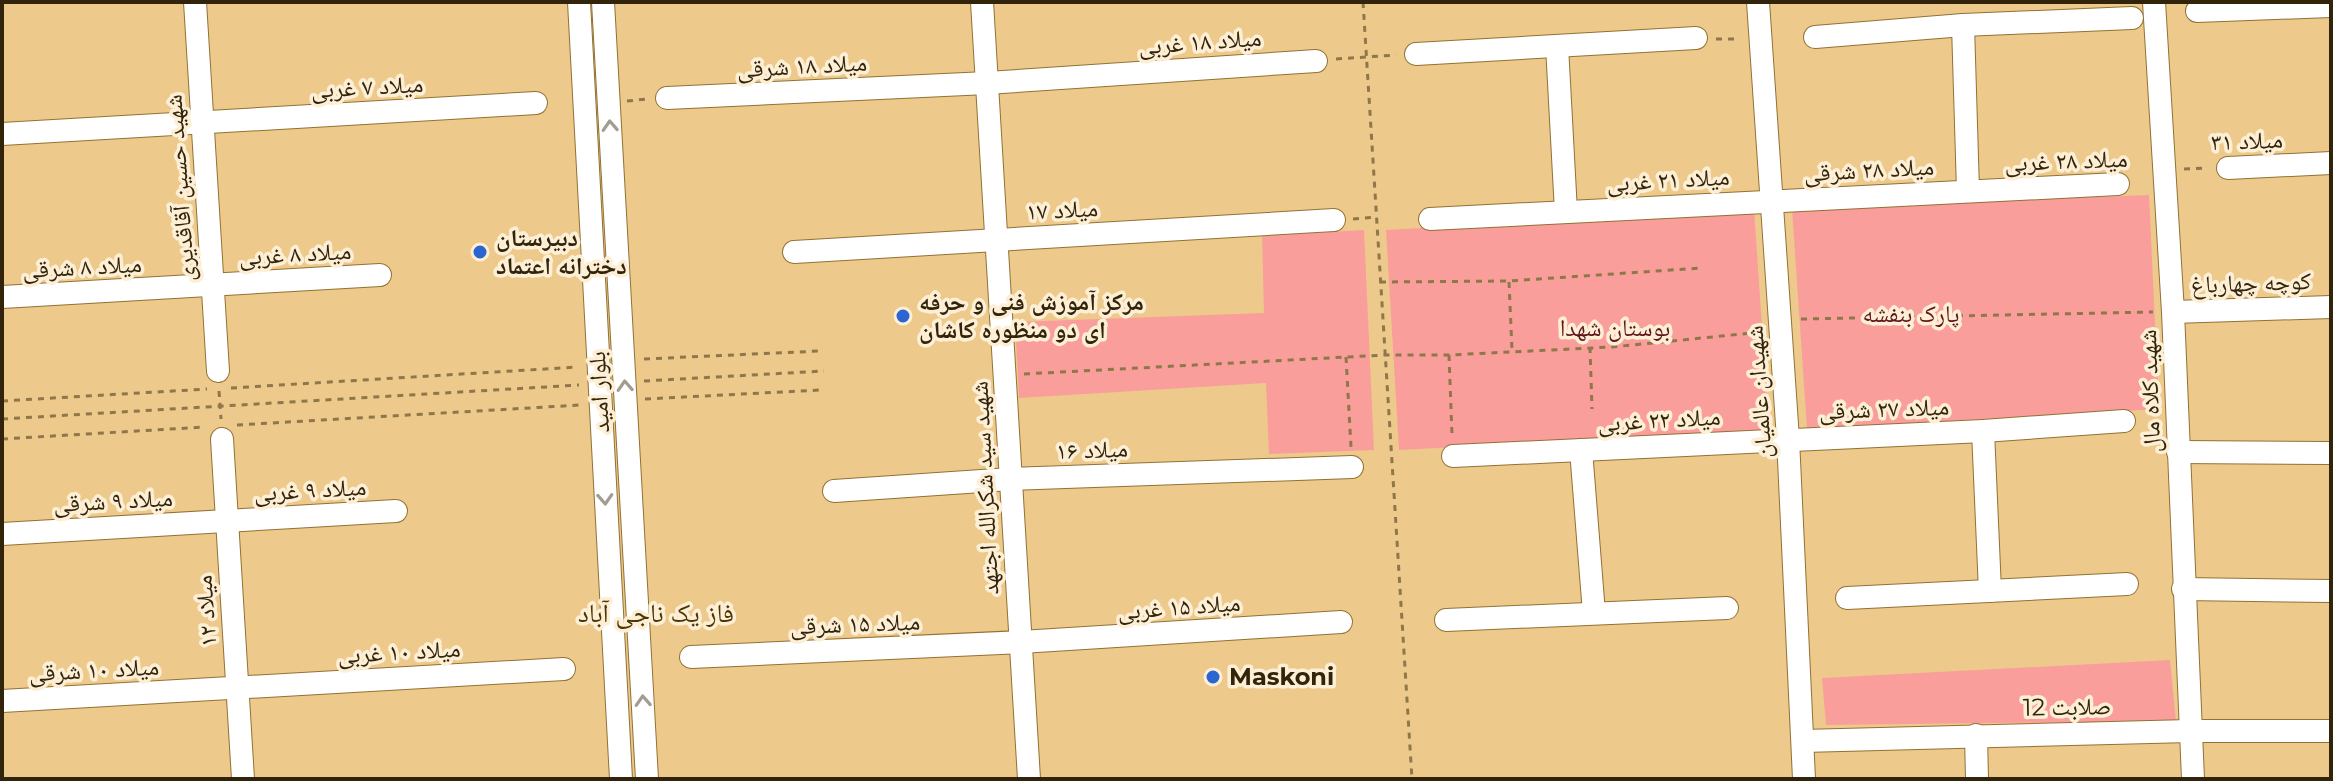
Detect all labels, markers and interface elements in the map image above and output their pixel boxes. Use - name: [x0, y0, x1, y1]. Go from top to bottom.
- street label: میلاد ۱۸ غربی: [1137, 23, 1262, 60]
- street label: میلاد ۱۸ شرقی: [736, 48, 868, 83]
- street label: میلاد ۷ غربی: [310, 69, 424, 104]
- street label: شهید حسین آقاقدیری: [158, 94, 201, 283]
- one-way arrow: [602, 119, 619, 132]
- street label: میلاد ۳۱: [2210, 125, 2283, 156]
- street label: میلاد ۲۸ غربی: [2004, 144, 2128, 177]
- street label: میلاد ۲۸ شرقی: [1803, 152, 1935, 187]
- street label: میلاد ۲۱ غربی: [1606, 162, 1730, 197]
- street label: میلاد ۱۷: [1025, 193, 1099, 226]
- place label: دبیرستان دخترانه اعتماد: [496, 223, 627, 280]
- street label: میلاد ۸ غربی: [238, 236, 352, 271]
- marker: دبیرستان دخترانه اعتماد: [471, 243, 489, 261]
- street label: میلاد ۸ شرقی: [22, 249, 142, 284]
- street label: کوچه چهارباغ: [2190, 266, 2312, 300]
- place label: مرکز آموزش فنی و حرفه ای دو منظوره کاشان: [919, 287, 1144, 344]
- park label: پارک بنفشه: [1863, 299, 1959, 328]
- marker: مرکز آموزش فنی و حرفه ای دو منظوره کاشان: [894, 307, 912, 325]
- park label: بوستان شهدا: [1560, 313, 1670, 342]
- street label: شهیدان عالمیان: [1739, 325, 1778, 459]
- street label: شهید کلاه مال: [2133, 329, 2166, 453]
- street label: بلوار امید: [582, 350, 615, 434]
- one-way arrow: [617, 379, 634, 392]
- street label: شهید سید شکرالله اجتهد: [964, 381, 1005, 596]
- street label: میلاد ۲۷ شرقی: [1818, 392, 1950, 425]
- street label: میلاد ۲۲ غربی: [1597, 402, 1721, 437]
- street label: میلاد ۱۶: [1055, 434, 1128, 465]
- street label: میلاد ۹ غربی: [253, 472, 367, 507]
- street label: میلاد ۹ شرقی: [53, 483, 173, 518]
- one-way arrow: [597, 493, 614, 506]
- street label: میلاد ۱۲: [189, 574, 222, 648]
- street label: میلاد ۱۵ غربی: [1116, 588, 1241, 625]
- district label: فاز یک ناجی آباد: [578, 597, 734, 629]
- street label: میلاد ۱۵ شرقی: [789, 607, 921, 640]
- street label: میلاد ۱۰ غربی: [337, 634, 461, 669]
- street label: میلاد ۱۰ شرقی: [28, 652, 160, 687]
- place label: Maskoni: [1229, 662, 1334, 691]
- marker: Maskoni: [1204, 668, 1222, 686]
- street label: صلابت 12: [2023, 691, 2111, 722]
- one-way arrow: [635, 694, 652, 707]

